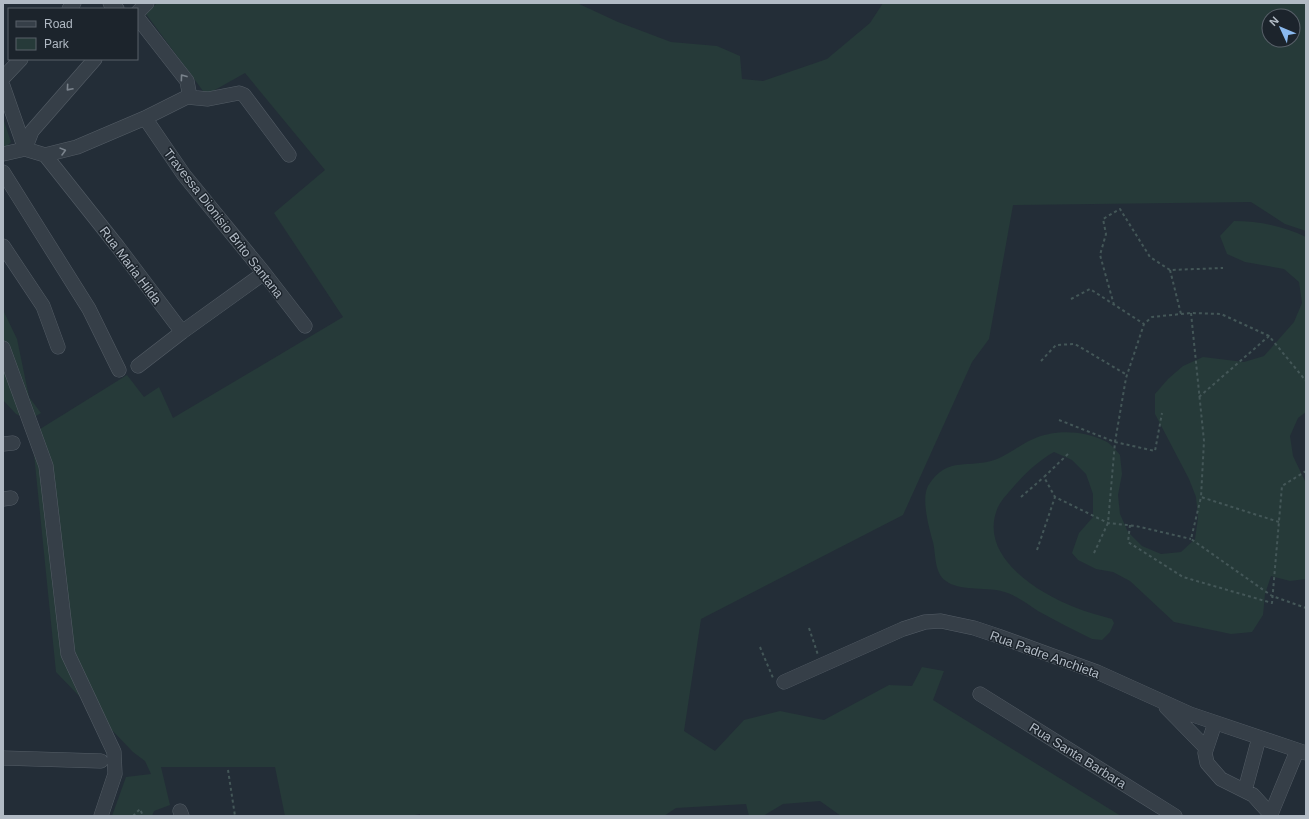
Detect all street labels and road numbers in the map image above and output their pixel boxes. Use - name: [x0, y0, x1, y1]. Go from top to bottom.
- street label: Travessa Dionisio Brito Santana: [161, 146, 287, 302]
- street label: Rua Maria Hilda: [97, 224, 165, 308]
- street label: Rua Padre Anchieta: [988, 628, 1102, 682]
- street label: Rua Santa Barbara: [1027, 720, 1130, 792]

